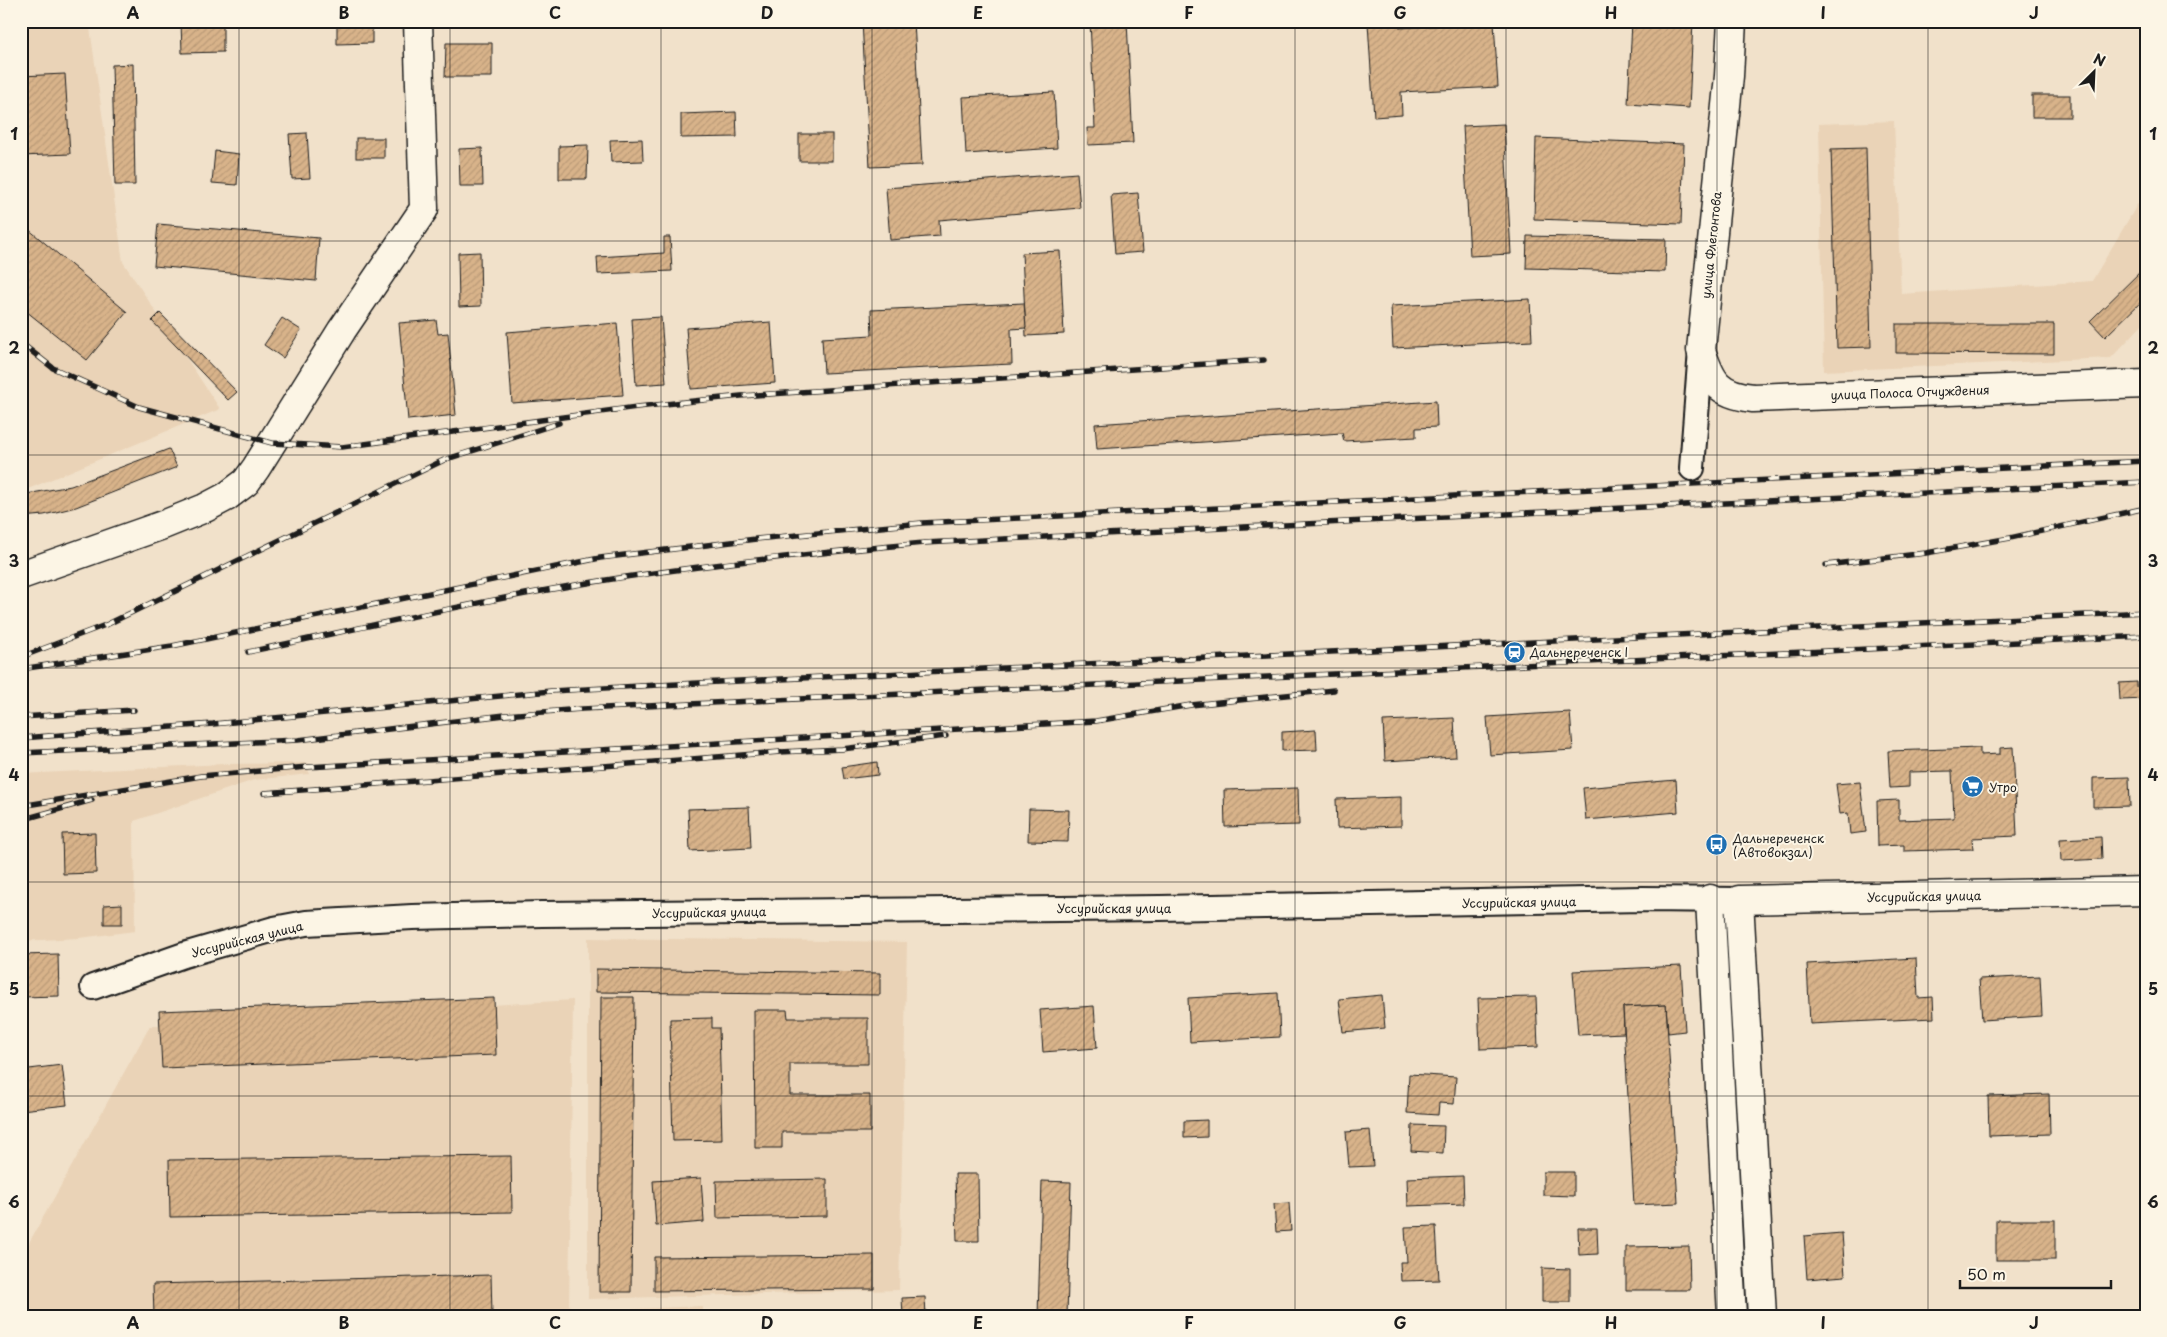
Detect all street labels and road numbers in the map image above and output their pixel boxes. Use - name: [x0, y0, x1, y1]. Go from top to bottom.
- street label: улица Флегонтова: [1696, 190, 1726, 299]
- street label: улица Полоса Отчуждения: [1830, 380, 1990, 404]
- street label: Уссурийская улица: [1867, 886, 1982, 906]
- street label: Уссурийская улица: [1462, 892, 1577, 912]
- street label: Уссурийская улица: [1057, 899, 1172, 917]
- street label: Уссурийская улица: [652, 902, 767, 922]
- street label: Уссурийская улица: [189, 916, 305, 962]

